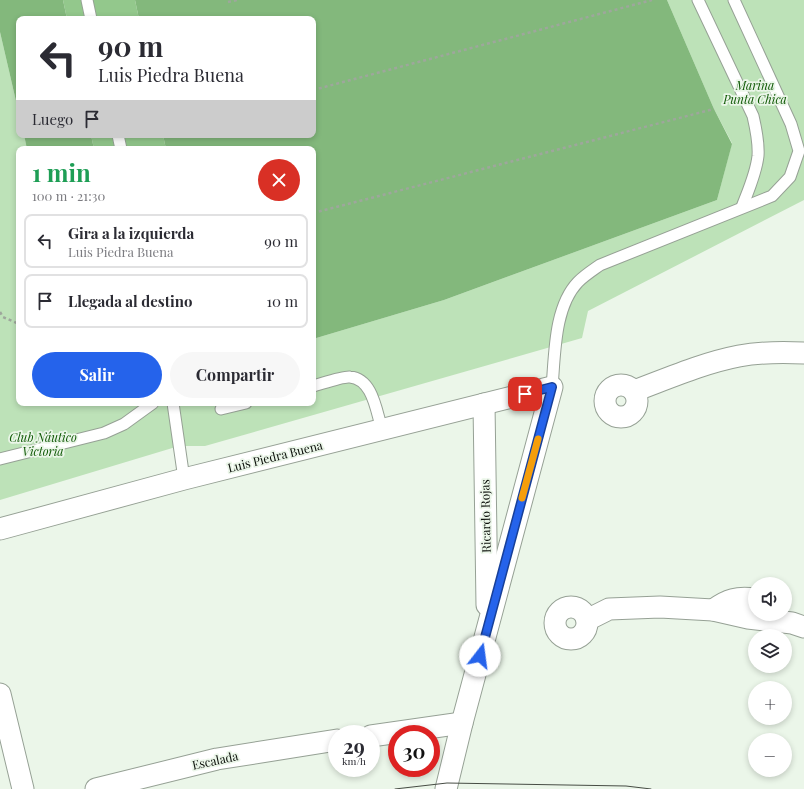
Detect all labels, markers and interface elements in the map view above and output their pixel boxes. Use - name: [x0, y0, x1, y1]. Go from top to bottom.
- text: 90 m: [98, 27, 163, 64]
- icon: left: [32, 32, 84, 84]
- text: Luis Piedra Buena: [98, 63, 244, 87]
- park label: Marina Punta Chica: [722, 77, 787, 107]
- icon: arrive: [81, 108, 103, 130]
- text: Luego: [32, 109, 73, 129]
- text: 1 min: [32, 156, 91, 188]
- button: close: [258, 159, 300, 201]
- text: 100 m · 21:30: [32, 187, 105, 204]
- text: Gira a la izquierda: [68, 223, 194, 243]
- icon: left: [34, 230, 56, 252]
- text: 90 m: [264, 231, 298, 251]
- text: Luis Piedra Buena: [68, 243, 173, 260]
- icon: arrive: [34, 290, 56, 312]
- text: Llegada al destino: [68, 291, 192, 311]
- text: 10 m: [266, 291, 298, 311]
- button: Salir: [32, 352, 162, 398]
- button: Compartir: [170, 352, 300, 398]
- pin: [508, 377, 542, 411]
- icon: arrive: [514, 383, 536, 405]
- park label: Club Náutico Victoria: [9, 429, 77, 459]
- street label: Luis Piedra Buena: [226, 436, 324, 476]
- street label: Ricardo Rojas: [476, 479, 494, 553]
- map controls: [748, 577, 792, 777]
- button: sound: [748, 577, 792, 621]
- button: layers: [748, 629, 792, 673]
- position arrow: [459, 635, 501, 677]
- button: +: [748, 681, 792, 725]
- speed limit sign: 30: [388, 725, 440, 777]
- text: 29: [343, 732, 365, 759]
- button: −: [748, 733, 792, 777]
- street label: Escalada: [190, 747, 240, 773]
- text: km/h: [342, 754, 366, 768]

